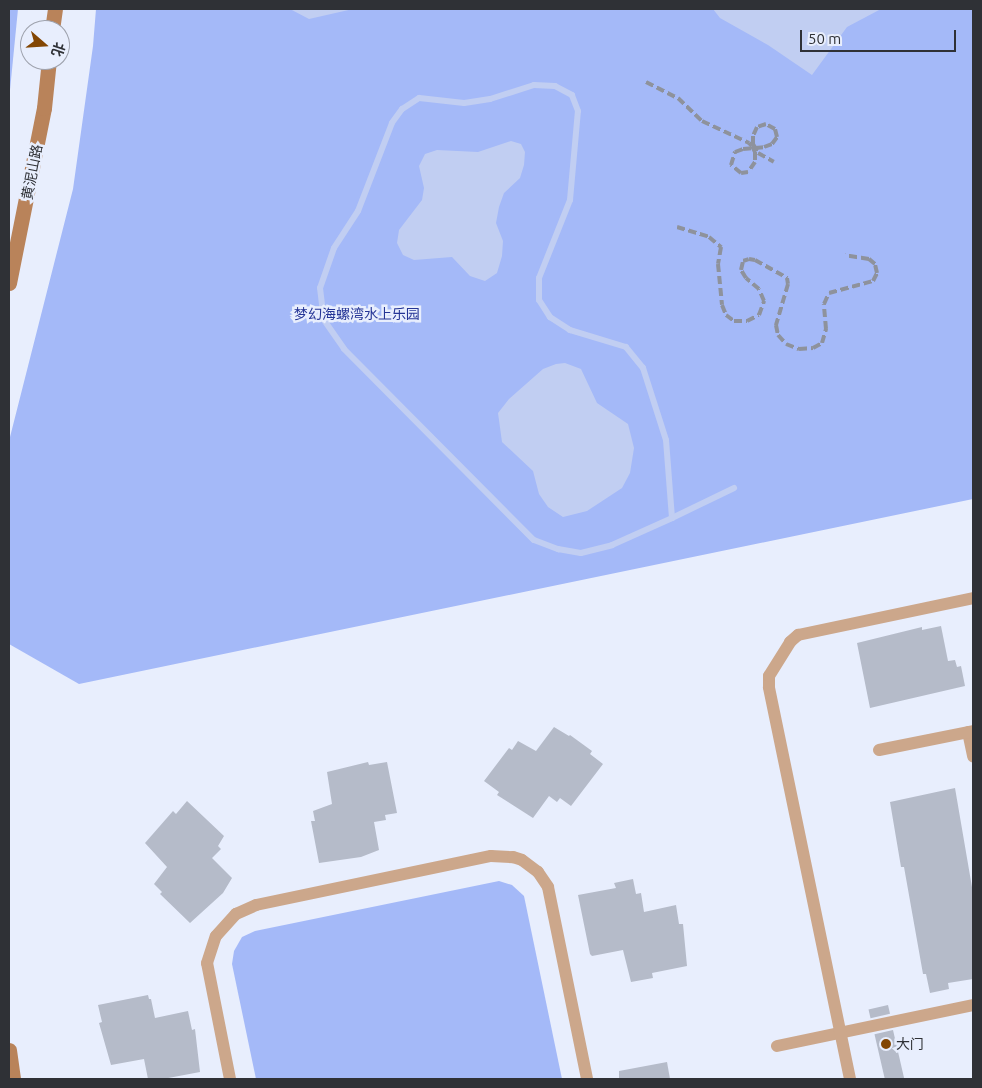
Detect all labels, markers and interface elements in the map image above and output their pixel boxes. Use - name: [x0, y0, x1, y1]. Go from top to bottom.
- north arrow: [20, 20, 70, 70]
- scale bar: [802, 20, 958, 52]
- text: 50 m: [808, 30, 841, 47]
- text: 北: [48, 40, 68, 59]
- street label: 黄泥山路: [18, 143, 46, 201]
- park label: 梦幻海螺湾水上乐园: [294, 306, 420, 322]
- place label: 大门: [896, 1036, 924, 1052]
- marker: 大门: [880, 1038, 892, 1050]

